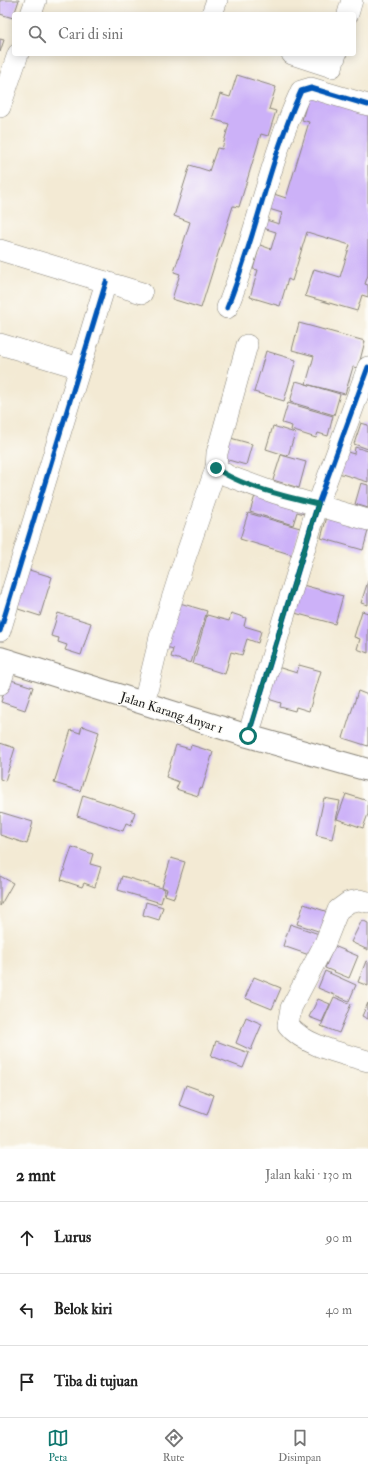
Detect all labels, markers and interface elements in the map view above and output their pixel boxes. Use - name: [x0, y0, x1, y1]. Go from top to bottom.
- search box: [12, 12, 356, 56]
- icon: search: [26, 23, 48, 45]
- text: Cari di sini: [58, 25, 123, 44]
- route end: [207, 459, 225, 477]
- street label: Jalan Karang Anyar 1: [117, 689, 225, 738]
- route start: [239, 727, 257, 745]
- text: 2 mnt: [16, 1165, 56, 1186]
- text: Jalan kaki · 130 m: [265, 1167, 352, 1183]
- icon: ahead: [16, 1227, 38, 1249]
- text: Lurus: [54, 1228, 91, 1247]
- text: 90 m: [326, 1230, 352, 1246]
- icon: left: [16, 1299, 38, 1321]
- text: Belok kiri: [54, 1300, 112, 1319]
- text: 40 m: [326, 1302, 352, 1318]
- icon: arrive: [16, 1371, 38, 1393]
- text: Tiba di tujuan: [54, 1372, 138, 1391]
- tab: Peta: [47, 1427, 69, 1464]
- tab: Rute: [163, 1427, 185, 1464]
- tab: Disimpan: [278, 1427, 321, 1464]

